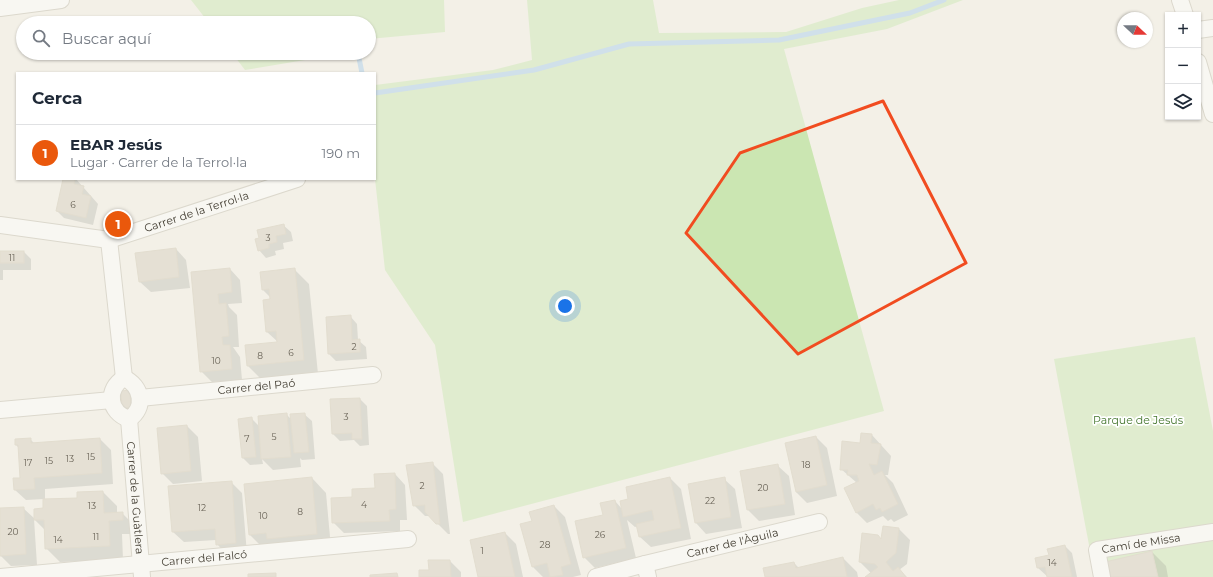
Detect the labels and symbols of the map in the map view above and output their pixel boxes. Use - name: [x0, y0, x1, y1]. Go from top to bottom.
- north arrow: [1117, 12, 1153, 48]
- street label: Carrer de la Terrol·la: [142, 188, 251, 235]
- house number: 6: [70, 199, 76, 210]
- pin: 1: [105, 209, 131, 239]
- house number: 3: [265, 232, 271, 243]
- house number: 11: [9, 252, 15, 263]
- your location: [555, 296, 575, 316]
- house number: 2: [351, 341, 357, 352]
- house number: 6: [288, 347, 294, 358]
- house number: 8: [257, 350, 263, 361]
- house number: 10: [211, 355, 221, 366]
- street label: Carrer del Paó: [217, 376, 296, 397]
- house number: 3: [343, 411, 349, 422]
- park label: Parque de Jesús: [1093, 413, 1184, 427]
- house number: 5: [271, 431, 277, 442]
- house number: 7: [244, 433, 250, 444]
- street label: Carrer de la Guàtlera: [124, 441, 147, 555]
- house number: 15: [87, 451, 95, 462]
- house number: 13: [66, 453, 74, 464]
- house number: 15: [45, 455, 53, 466]
- house number: 17: [24, 457, 32, 468]
- house number: 18: [802, 459, 811, 470]
- house number: 2: [419, 480, 425, 491]
- house number: 20: [757, 482, 769, 493]
- house number: 22: [705, 495, 715, 506]
- house number: 4: [361, 499, 367, 510]
- house number: 13: [88, 500, 96, 511]
- house number: 12: [198, 502, 206, 513]
- house number: 8: [297, 506, 303, 517]
- house number: 10: [258, 510, 268, 521]
- street label: Carrer de l'Àguila: [685, 525, 780, 561]
- house number: 20: [7, 526, 19, 537]
- house number: 26: [595, 529, 606, 540]
- street label: Camí de Missa: [1101, 530, 1181, 556]
- house number: 11: [93, 531, 99, 542]
- house number: 14: [53, 534, 63, 545]
- house number: 28: [540, 539, 551, 550]
- house number: 1: [480, 545, 484, 556]
- street label: Carrer del Falcó: [161, 547, 248, 569]
- house number: 14: [1047, 557, 1057, 568]

